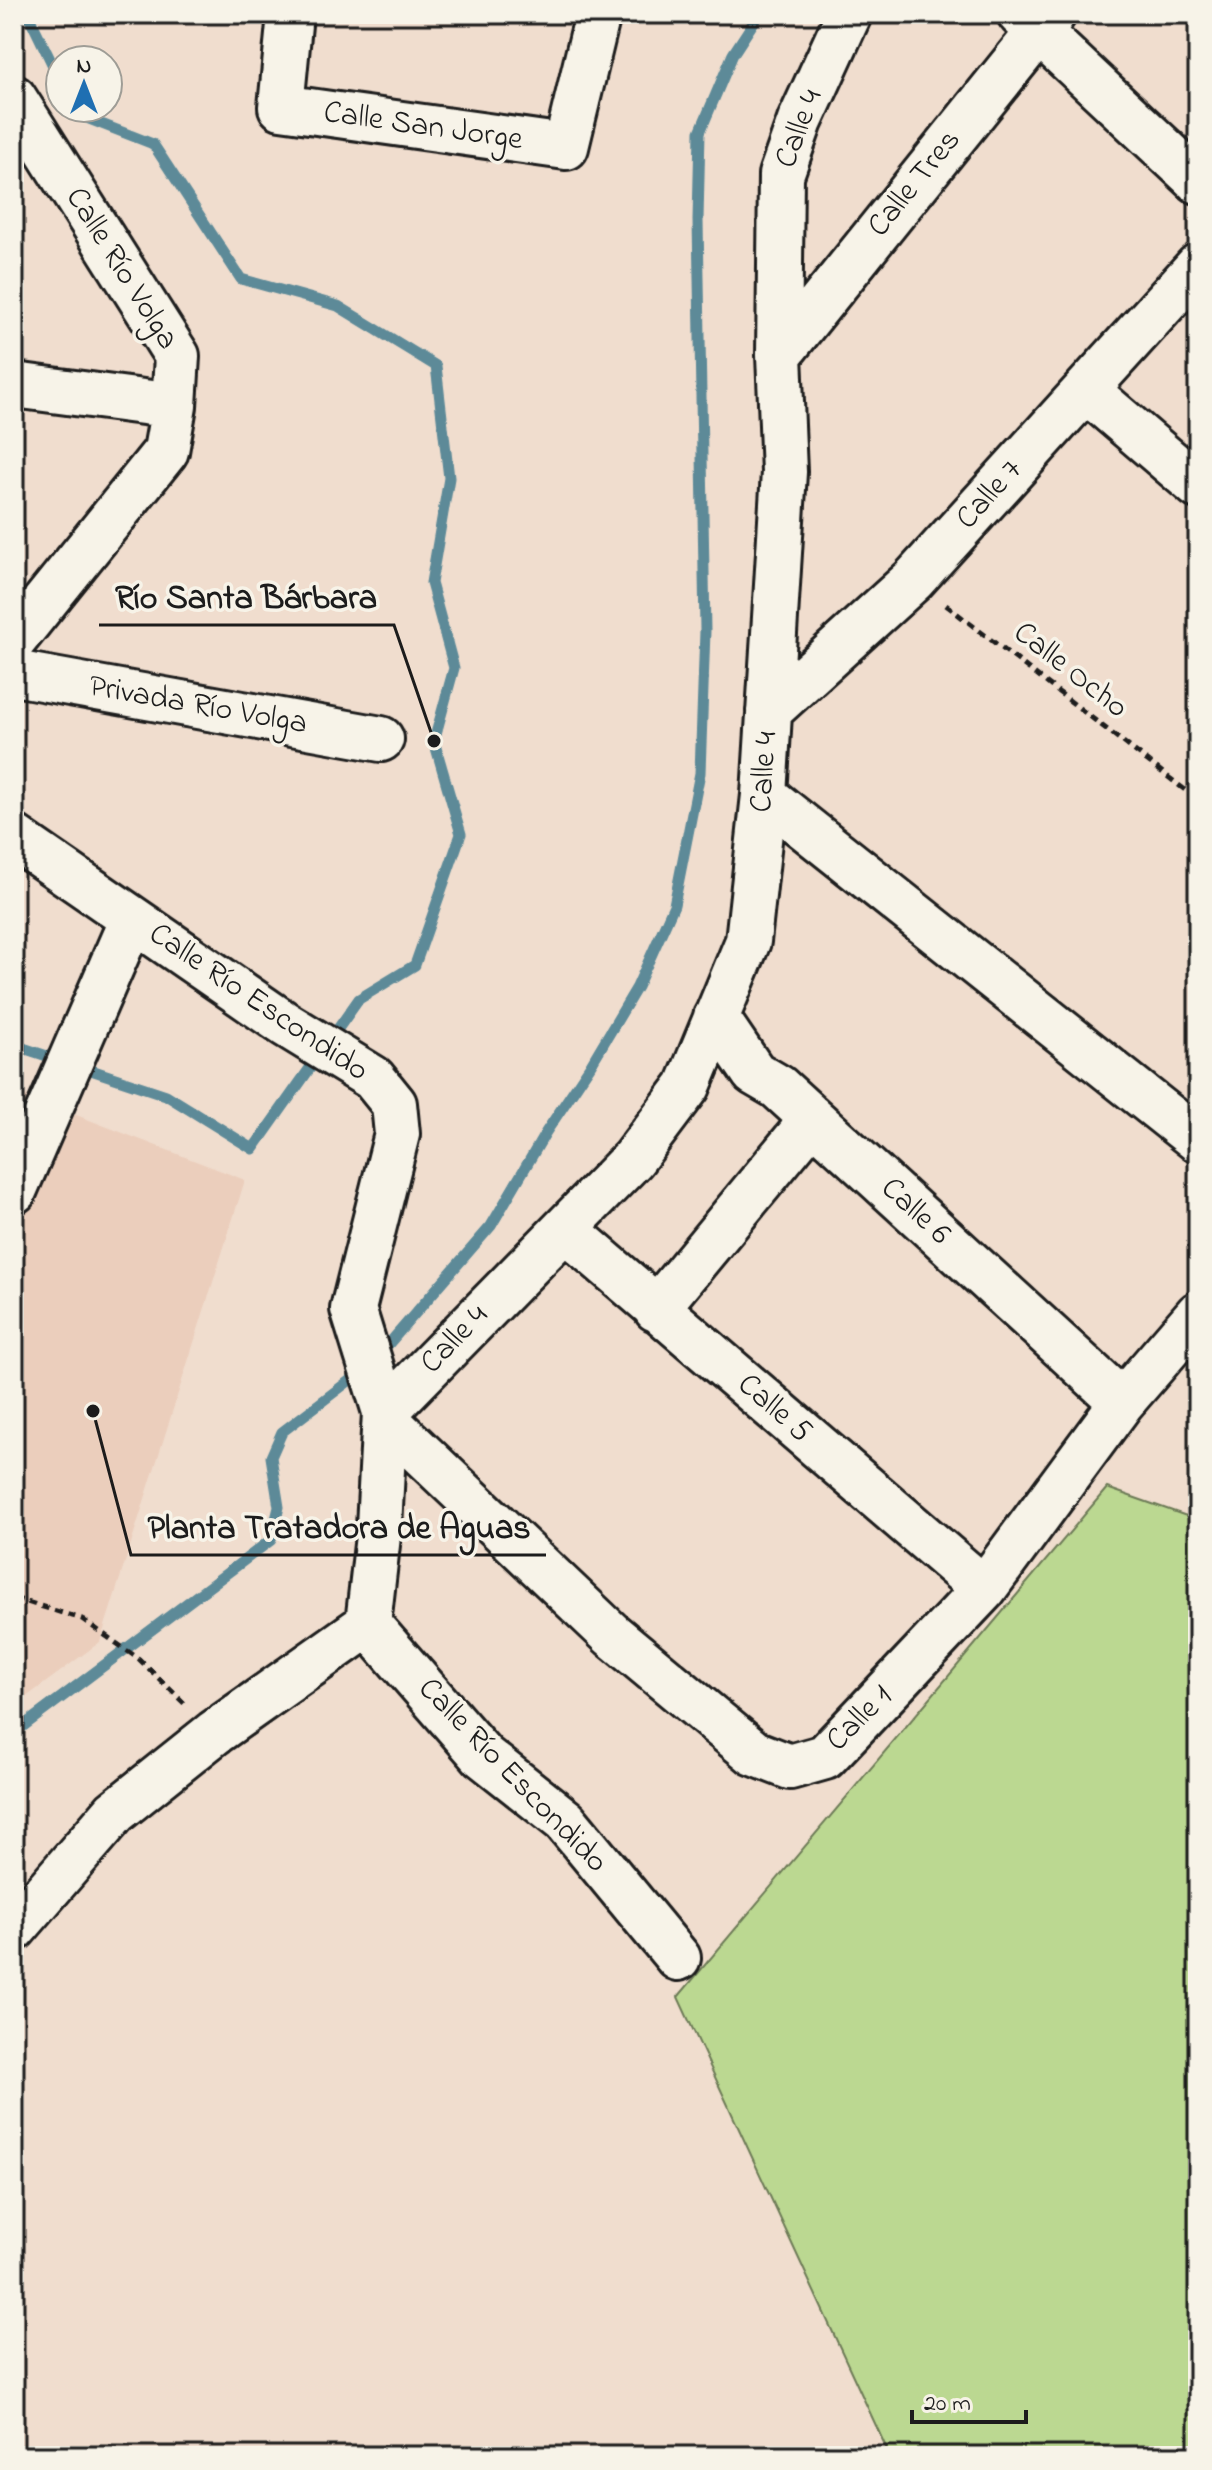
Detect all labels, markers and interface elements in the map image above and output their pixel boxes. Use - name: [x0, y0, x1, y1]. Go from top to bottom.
- north arrow: [44, 44, 124, 124]
- text: N: [77, 51, 91, 83]
- street label: Calle 4: [764, 83, 836, 175]
- street label: Calle San Jorge: [320, 90, 526, 164]
- street label: Calle Tres: [857, 120, 973, 248]
- street label: Calle Río Volga: [52, 179, 190, 359]
- street label: Calle 7: [945, 449, 1035, 541]
- callout: Río Santa Bárbara: [99, 567, 394, 625]
- text: Río Santa Bárbara: [115, 575, 377, 625]
- street label: Calle Ocho: [1002, 611, 1138, 731]
- street label: Privada Río Volga: [85, 664, 311, 748]
- street label: Calle 4: [739, 730, 791, 814]
- street label: Calle Río Escondido: [138, 912, 378, 1094]
- street label: Calle 6: [869, 1167, 961, 1257]
- street label: Calle 4: [410, 1294, 500, 1386]
- street label: Calle 5: [726, 1363, 822, 1455]
- callout: Planta Tratadora de Aguas: [131, 1497, 546, 1555]
- text: Planta Tratadora de Aguas: [147, 1505, 531, 1556]
- street label: Calle Río Escondido: [406, 1667, 618, 1885]
- street label: Calle 1: [816, 1675, 904, 1763]
- scale bar: [912, 2374, 1026, 2424]
- text: 20 m: [924, 2387, 971, 2422]

